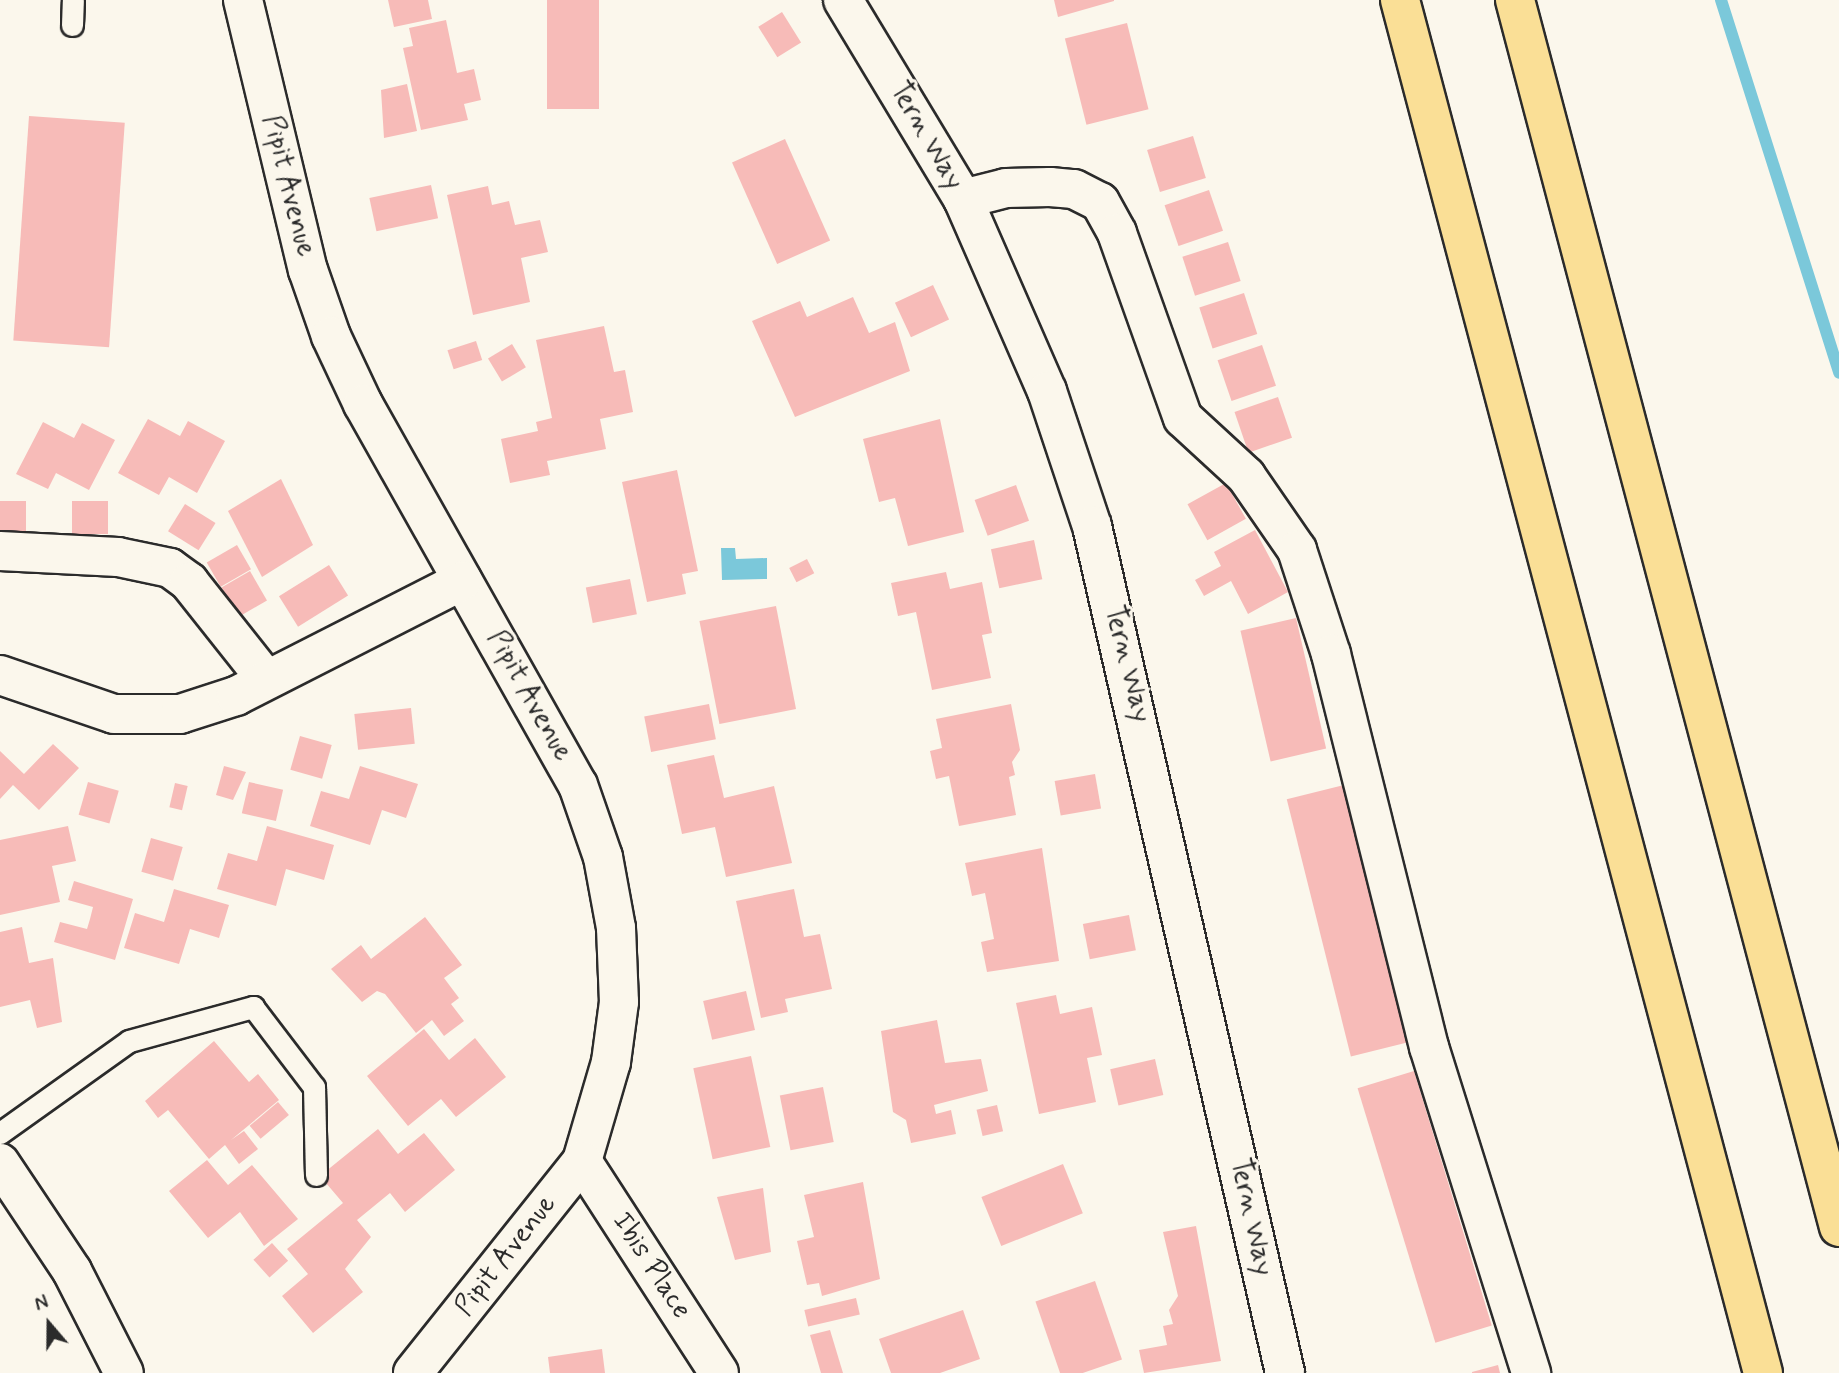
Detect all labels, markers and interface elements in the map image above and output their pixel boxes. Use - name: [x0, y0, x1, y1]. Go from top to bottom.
- street label: Tern Way: [882, 76, 970, 196]
- street label: Pipit Avenue: [254, 109, 322, 263]
- street label: Tern Way: [1096, 602, 1158, 726]
- street label: Pipit Avenue: [478, 623, 580, 769]
- street label: Tern Way: [1222, 1155, 1280, 1279]
- street label: Pipit Avenue: [447, 1187, 565, 1325]
- street label: Ibis Place: [605, 1208, 697, 1324]
- north arrow: [14, 1289, 84, 1359]
- text: N: [31, 1290, 52, 1318]

